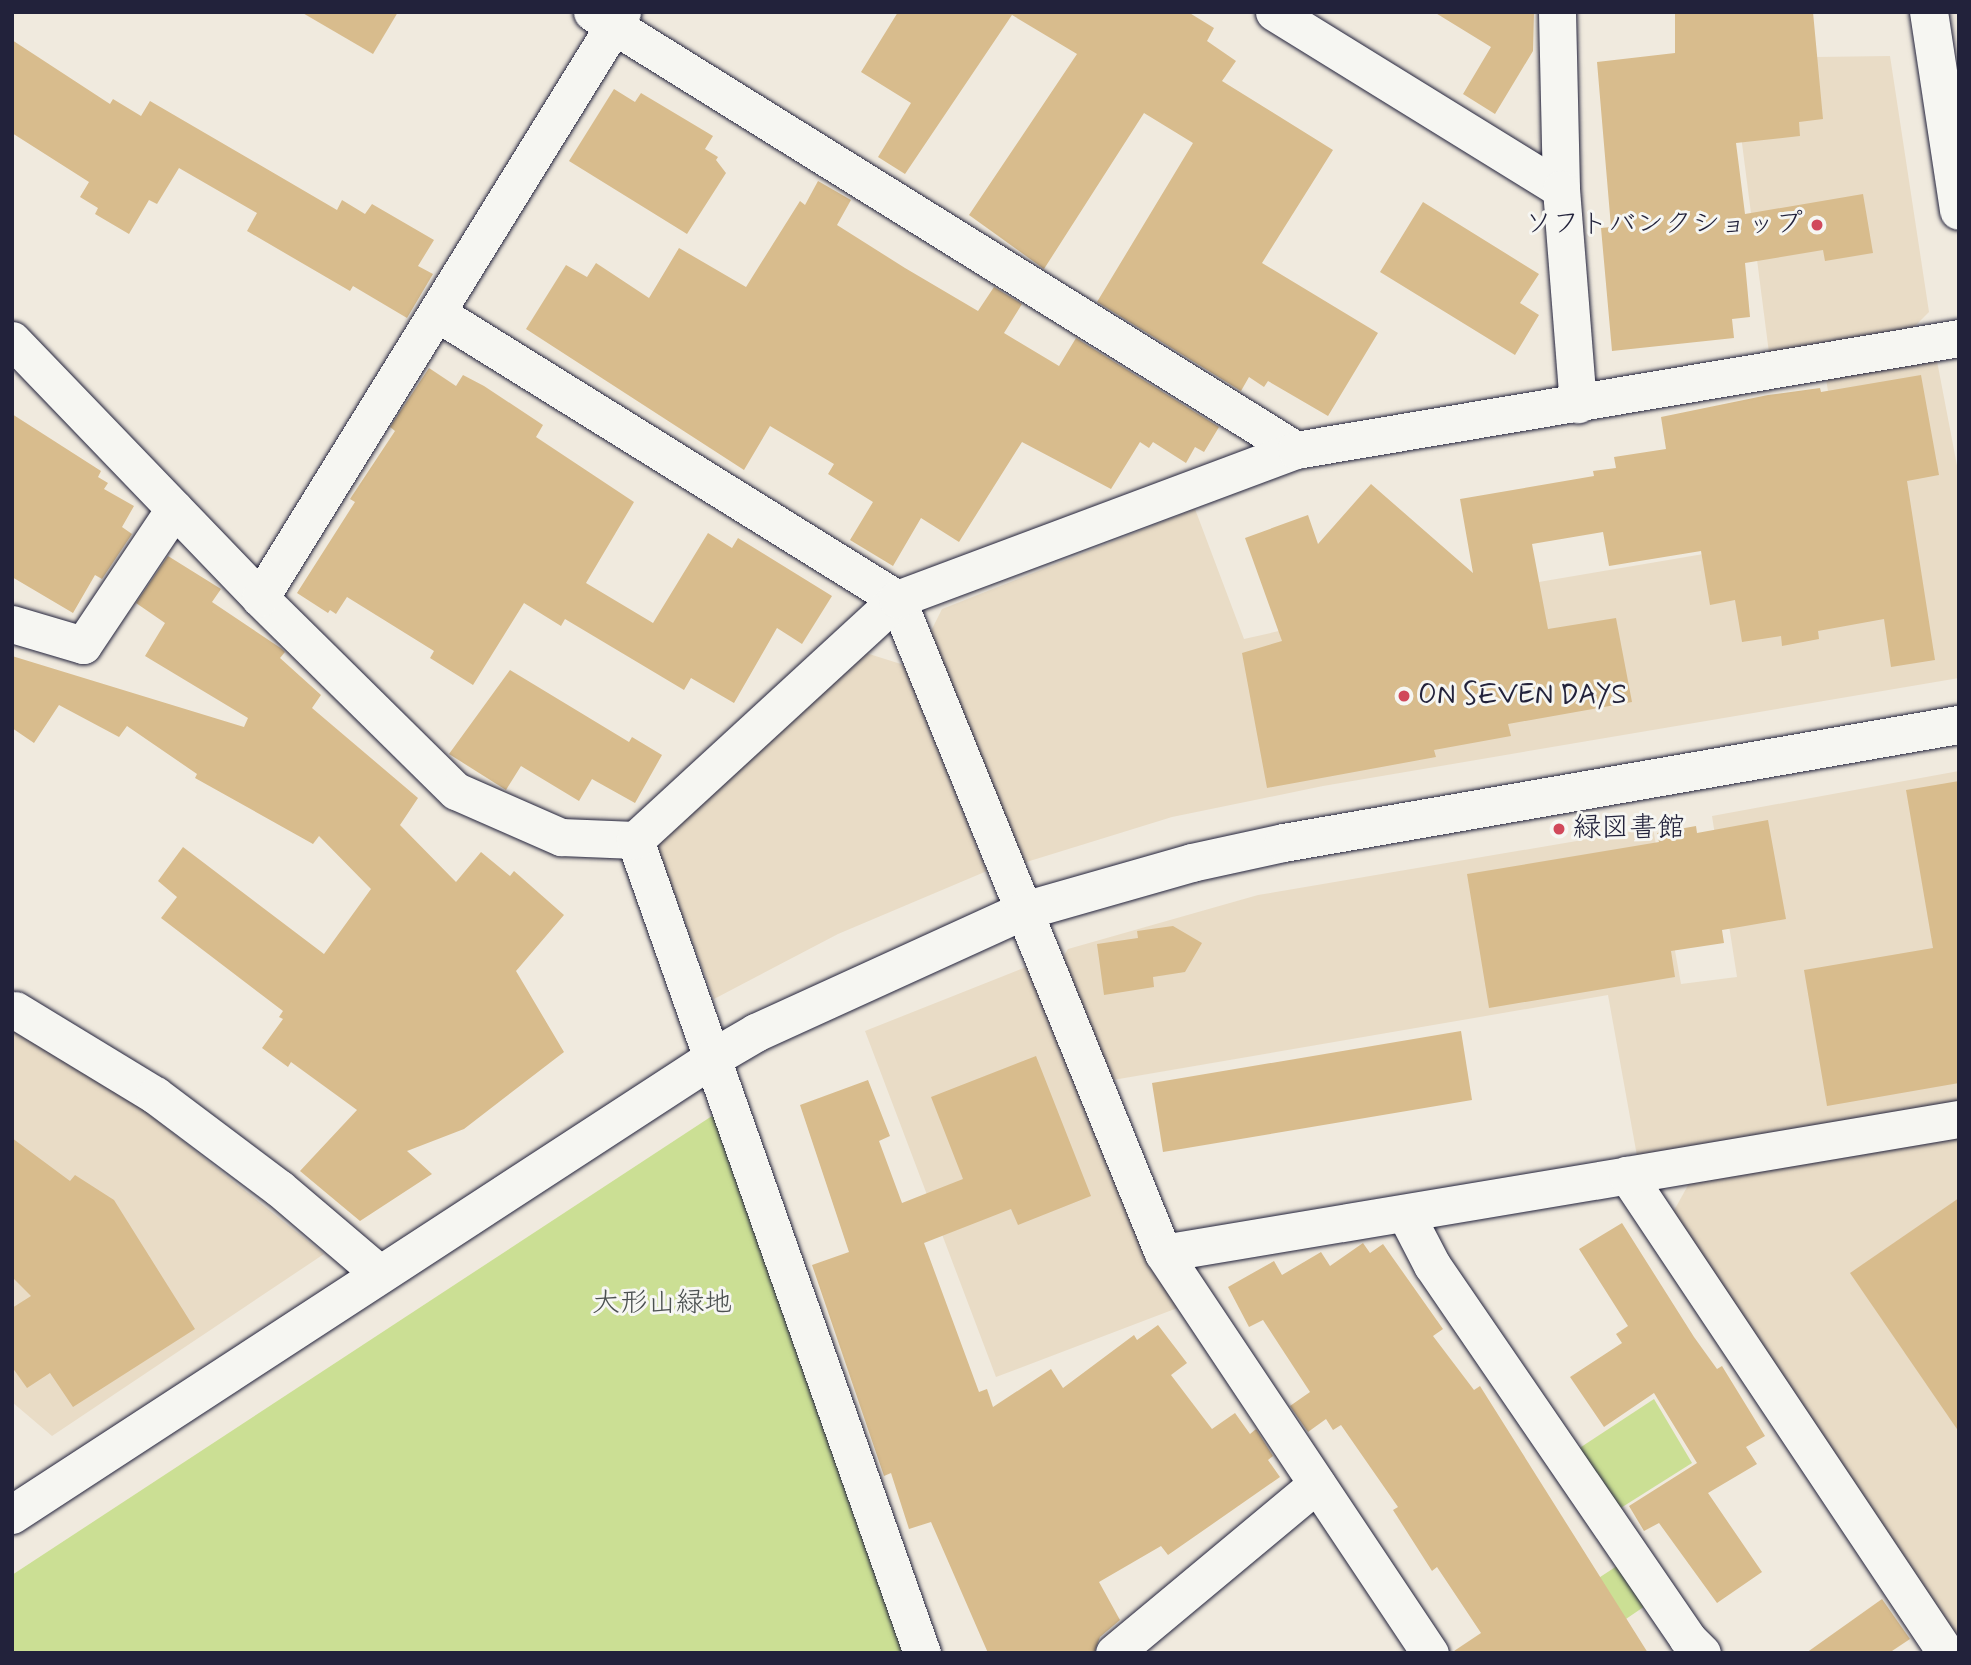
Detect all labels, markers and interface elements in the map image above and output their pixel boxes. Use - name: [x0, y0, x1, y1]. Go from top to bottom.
- place label: ソフトバンクショップ: [1523, 208, 1803, 242]
- marker: ソフトバンクショップ: [1809, 217, 1825, 233]
- place label: ON SEVEN DAYS: [1418, 679, 1625, 713]
- marker: ON SEVEN DAYS: [1396, 688, 1412, 704]
- place label: 緑図書館: [1573, 812, 1685, 846]
- marker: 緑図書館: [1551, 821, 1567, 837]
- park label: 大形山緑地: [592, 1287, 732, 1321]

